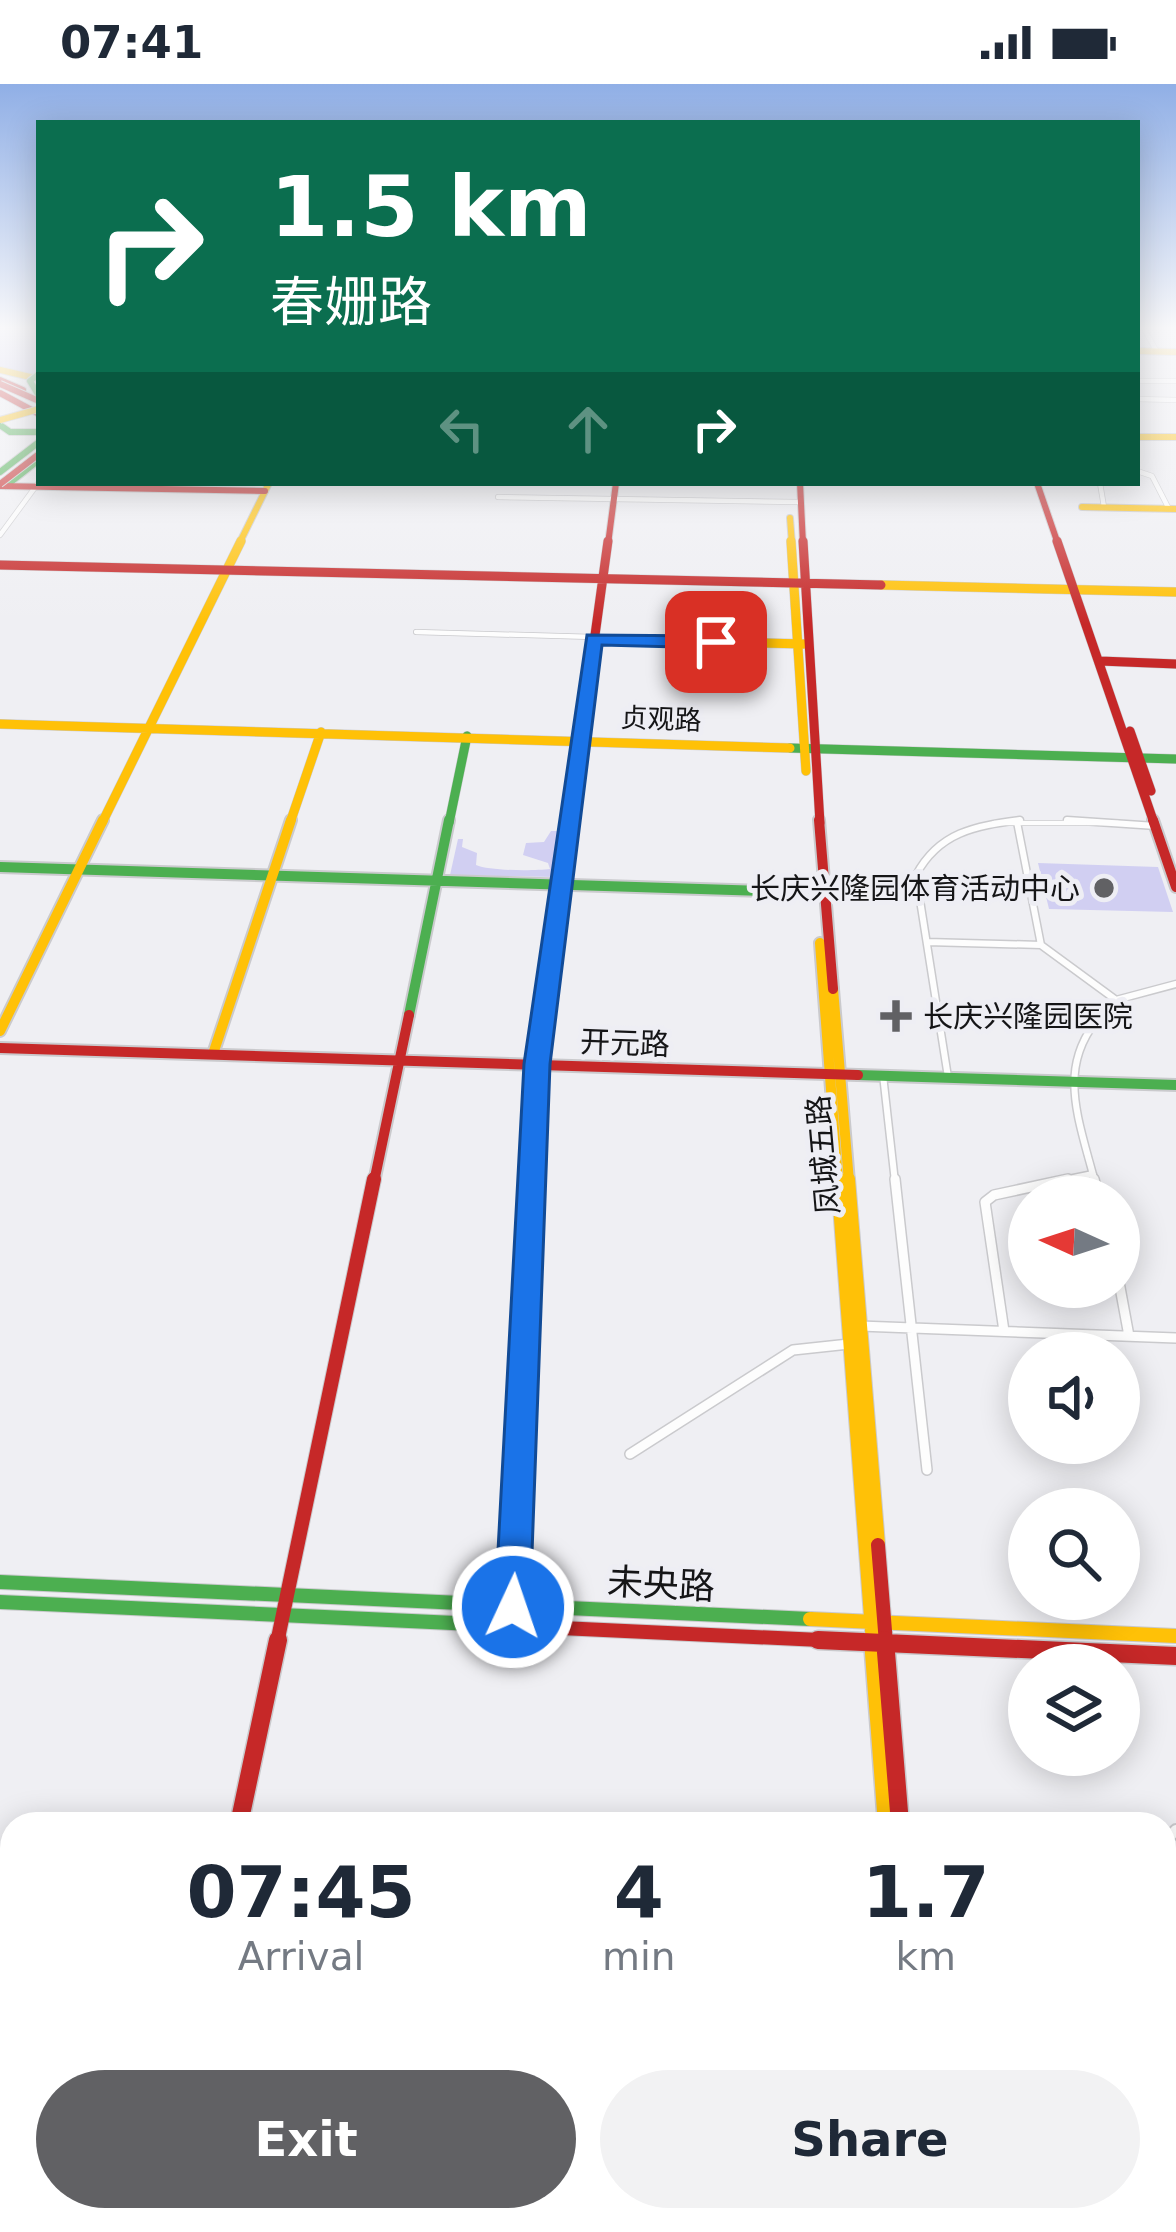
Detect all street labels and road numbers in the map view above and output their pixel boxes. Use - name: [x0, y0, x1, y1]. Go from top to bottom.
- street label: 贞观路: [620, 702, 702, 736]
- street label: 开元路: [579, 1024, 671, 1062]
- street label: 凤城五路: [800, 1094, 846, 1216]
- street label: 未央路: [606, 1561, 716, 1607]

